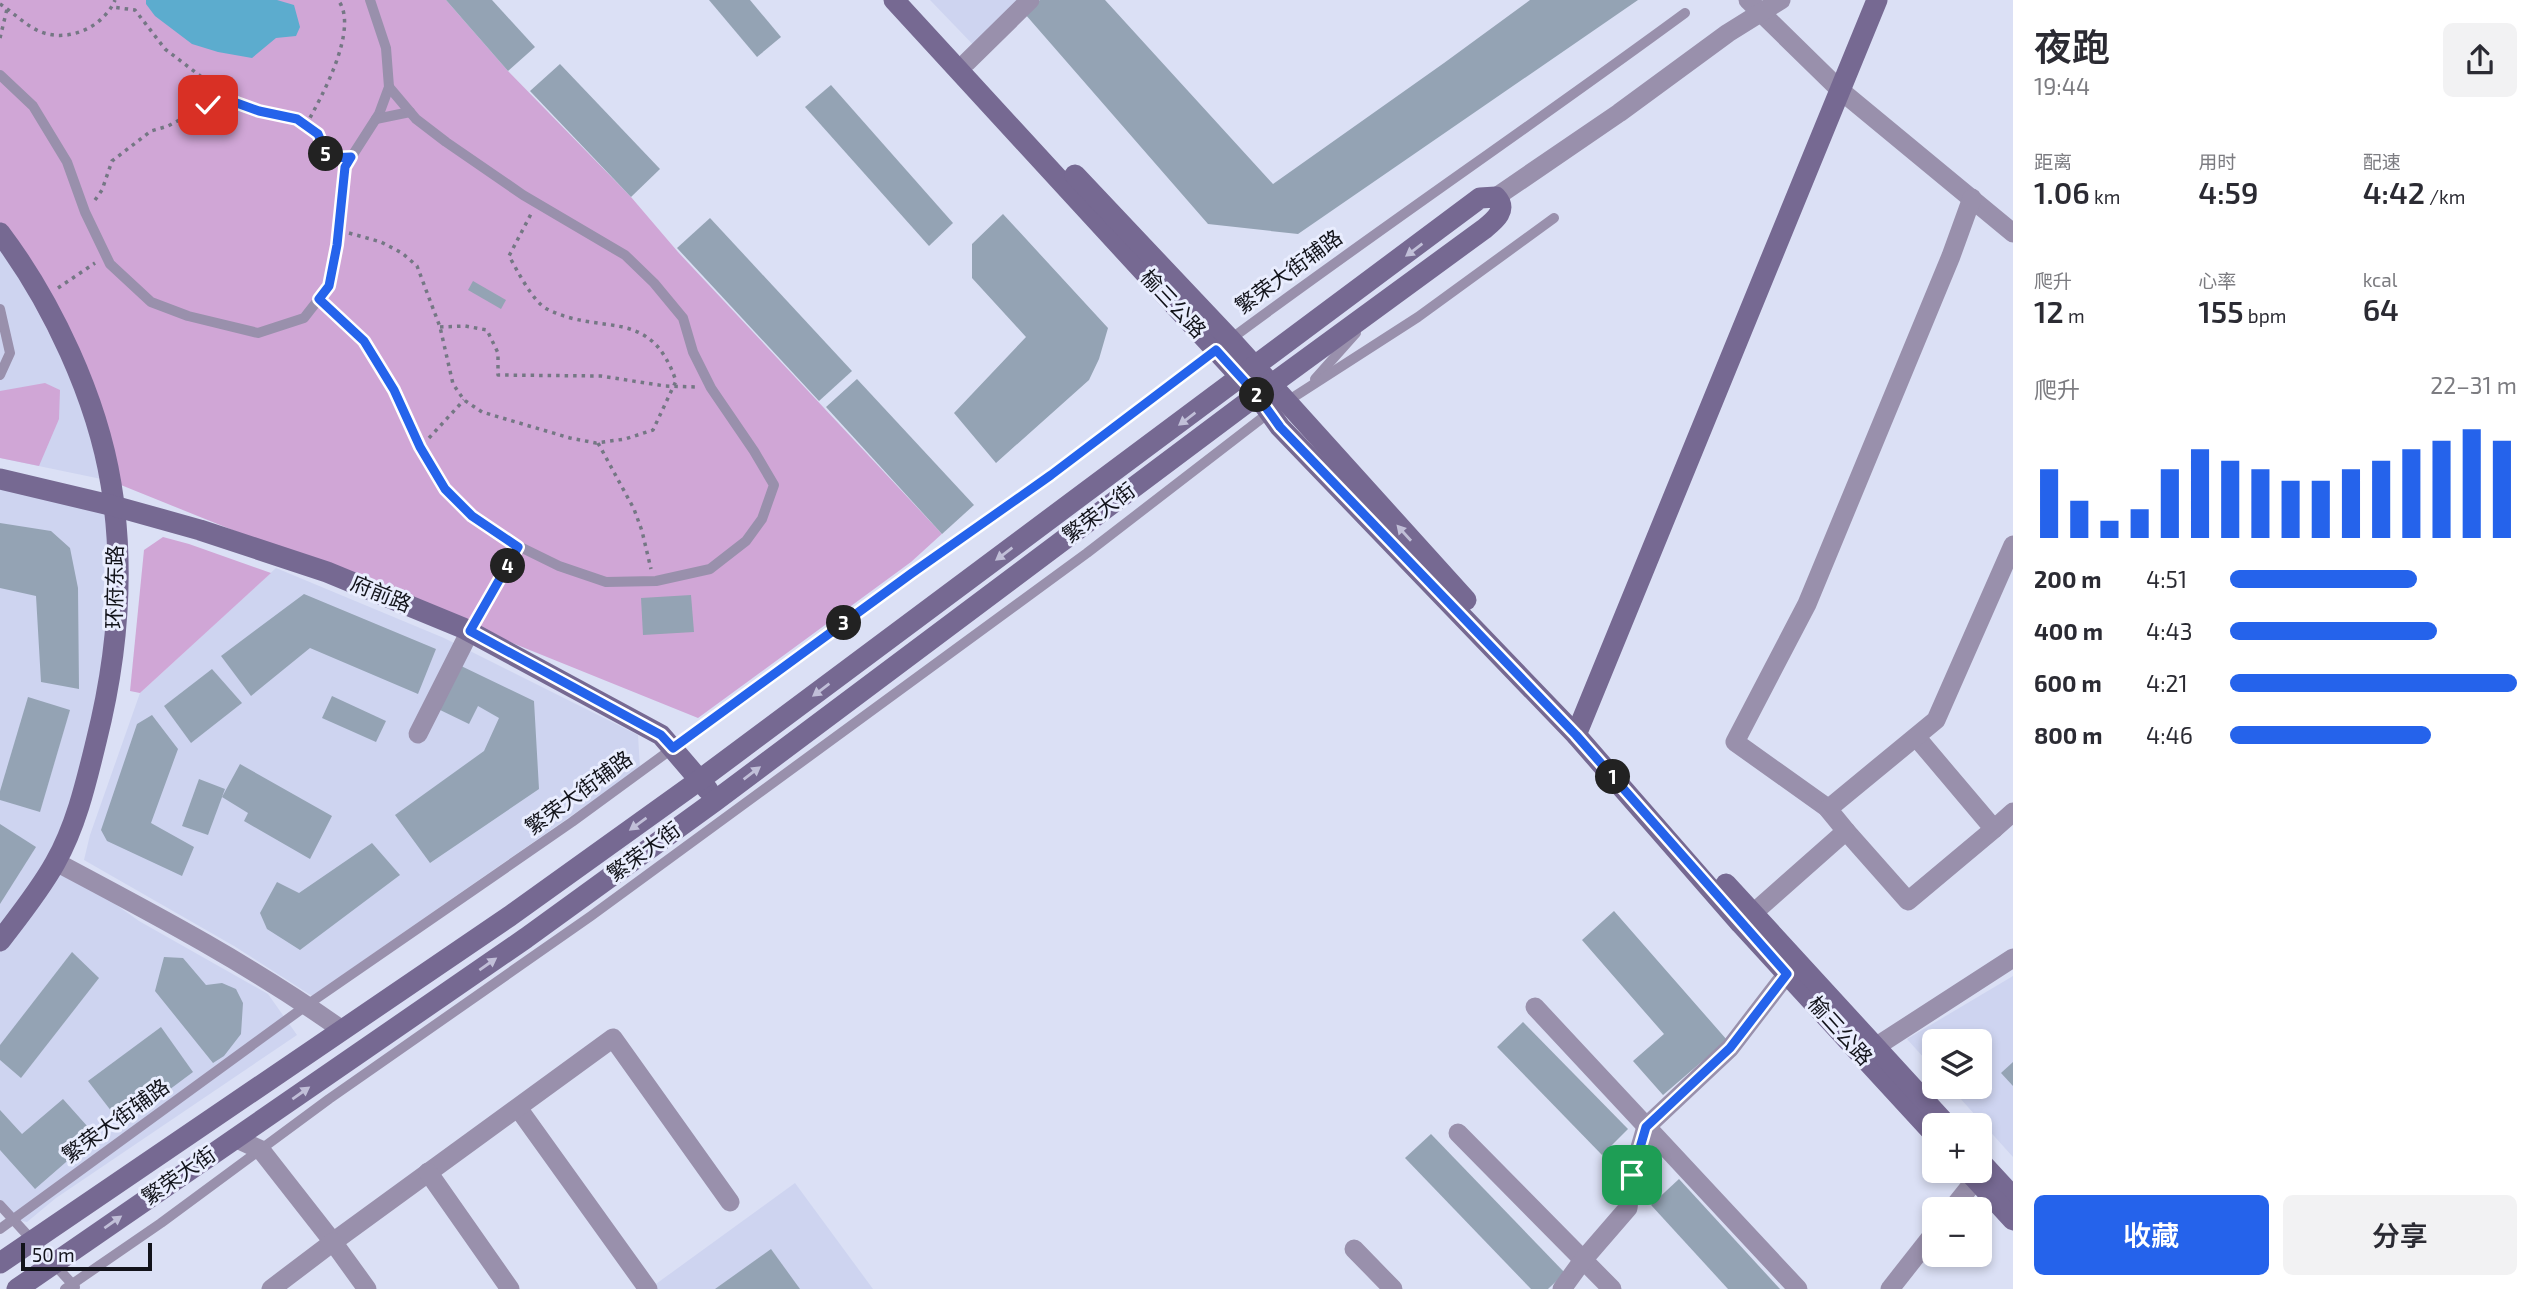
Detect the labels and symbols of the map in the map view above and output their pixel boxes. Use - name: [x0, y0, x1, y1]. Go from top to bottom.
- pin: [178, 75, 238, 135]
- pin: 5: [308, 136, 344, 172]
- street label: 繁荣大街辅路: [1230, 224, 1346, 318]
- one-way arrow: [1405, 242, 1423, 256]
- street label: 榆三公路: [1136, 264, 1212, 342]
- pin: 2: [1240, 378, 1274, 412]
- one-way arrow: [1178, 411, 1196, 425]
- street label: 繁荣大街: [1057, 477, 1139, 547]
- one-way arrow: [1397, 525, 1413, 542]
- street label: 环府东路: [100, 545, 127, 629]
- one-way arrow: [995, 547, 1013, 561]
- pin: 4: [490, 548, 526, 584]
- street label: 府前路: [348, 569, 415, 616]
- pin: 3: [826, 606, 862, 640]
- one-way arrow: [812, 682, 830, 696]
- street label: 繁荣大街辅路: [520, 745, 636, 839]
- pin: 1: [1596, 760, 1630, 794]
- one-way arrow: [743, 767, 761, 781]
- street label: 繁荣大街: [602, 816, 684, 886]
- one-way arrow: [629, 817, 647, 831]
- one-way arrow: [479, 957, 497, 971]
- street label: 榆三公路: [1804, 990, 1879, 1070]
- street label: 繁荣大街辅路: [57, 1073, 173, 1167]
- one-way arrow: [291, 1087, 310, 1100]
- street label: 繁荣大街: [137, 1140, 220, 1209]
- pin: [1602, 1145, 1662, 1205]
- one-way arrow: [104, 1215, 122, 1229]
- scale bar: [21, 1240, 152, 1272]

